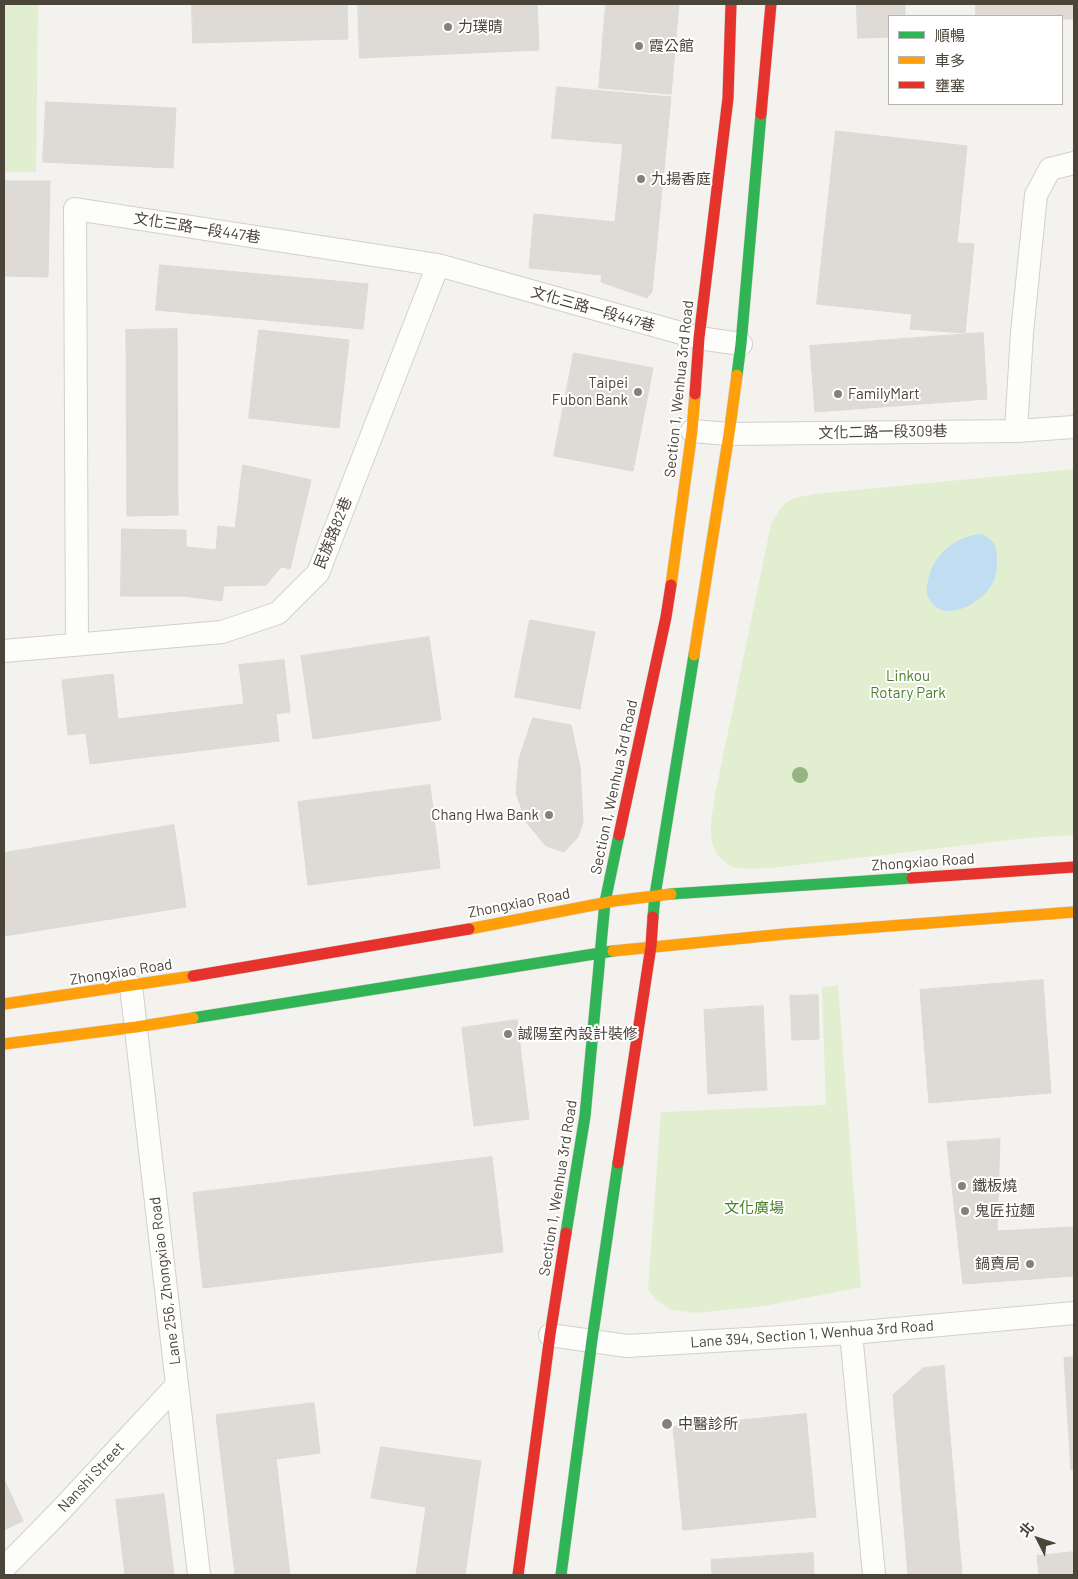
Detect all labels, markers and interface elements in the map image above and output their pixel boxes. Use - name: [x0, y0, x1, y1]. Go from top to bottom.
- legend: [888, 15, 1063, 105]
- place label: 力璞晴: [458, 18, 503, 36]
- marker: 力璞晴: [442, 21, 454, 33]
- text: 順暢: [935, 26, 965, 44]
- place label: 霞公館: [649, 37, 694, 55]
- marker: 霞公館: [633, 40, 645, 52]
- text: 車多: [935, 51, 965, 69]
- text: 壅塞: [935, 76, 965, 94]
- place label: 九揚香庭: [651, 170, 711, 188]
- marker: 九揚香庭: [635, 173, 647, 185]
- street label: 文化三路一段447巷: [132, 209, 262, 247]
- street label: 文化三路一段447巷: [529, 283, 657, 335]
- street label: Section 1, Wenhua 3rd Road: [661, 300, 697, 478]
- place label: Taipei Fubon Bank: [552, 374, 628, 409]
- place label: FamilyMart: [848, 385, 920, 403]
- marker: Taipei Fubon Bank: [632, 386, 644, 398]
- marker: FamilyMart: [832, 388, 844, 400]
- street label: 文化二路一段309巷: [818, 422, 948, 442]
- street label: 民族路82巷: [310, 494, 356, 572]
- park label: Linkou Rotary Park: [870, 667, 946, 702]
- street label: Section 1, Wenhua 3rd Road: [587, 698, 641, 876]
- place label: Chang Hwa Bank: [431, 806, 539, 824]
- marker: Chang Hwa Bank: [543, 809, 555, 821]
- street label: Zhongxiao Road: [871, 849, 975, 875]
- street label: Zhongxiao Road: [466, 884, 572, 922]
- street label: Zhongxiao Road: [68, 955, 174, 989]
- place label: 誠陽室內設計裝修: [518, 1025, 638, 1043]
- marker: 誠陽室內設計裝修: [502, 1028, 514, 1040]
- street label: Section 1, Wenhua 3rd Road: [535, 1099, 581, 1277]
- place label: 鐵板燒: [972, 1177, 1017, 1195]
- marker: 鐵板燒: [956, 1180, 968, 1192]
- street label: Lane 256, Zhongxiao Road: [146, 1196, 184, 1366]
- park label: 文化廣場: [724, 1199, 784, 1217]
- place label: 鬼匠拉麵: [975, 1202, 1035, 1220]
- marker: 鬼匠拉麵: [959, 1205, 971, 1217]
- place label: 鍋賣局: [975, 1255, 1020, 1273]
- marker: 鍋賣局: [1024, 1258, 1036, 1270]
- street label: Lane 394, Section 1, Wenhua 3rd Road: [690, 1317, 934, 1351]
- place label: 中醫診所: [678, 1415, 738, 1433]
- marker: 中醫診所: [660, 1417, 674, 1431]
- street label: Nanshi Street: [54, 1438, 128, 1516]
- north arrow: [1013, 1514, 1063, 1564]
- text: 北: [1015, 1518, 1037, 1540]

